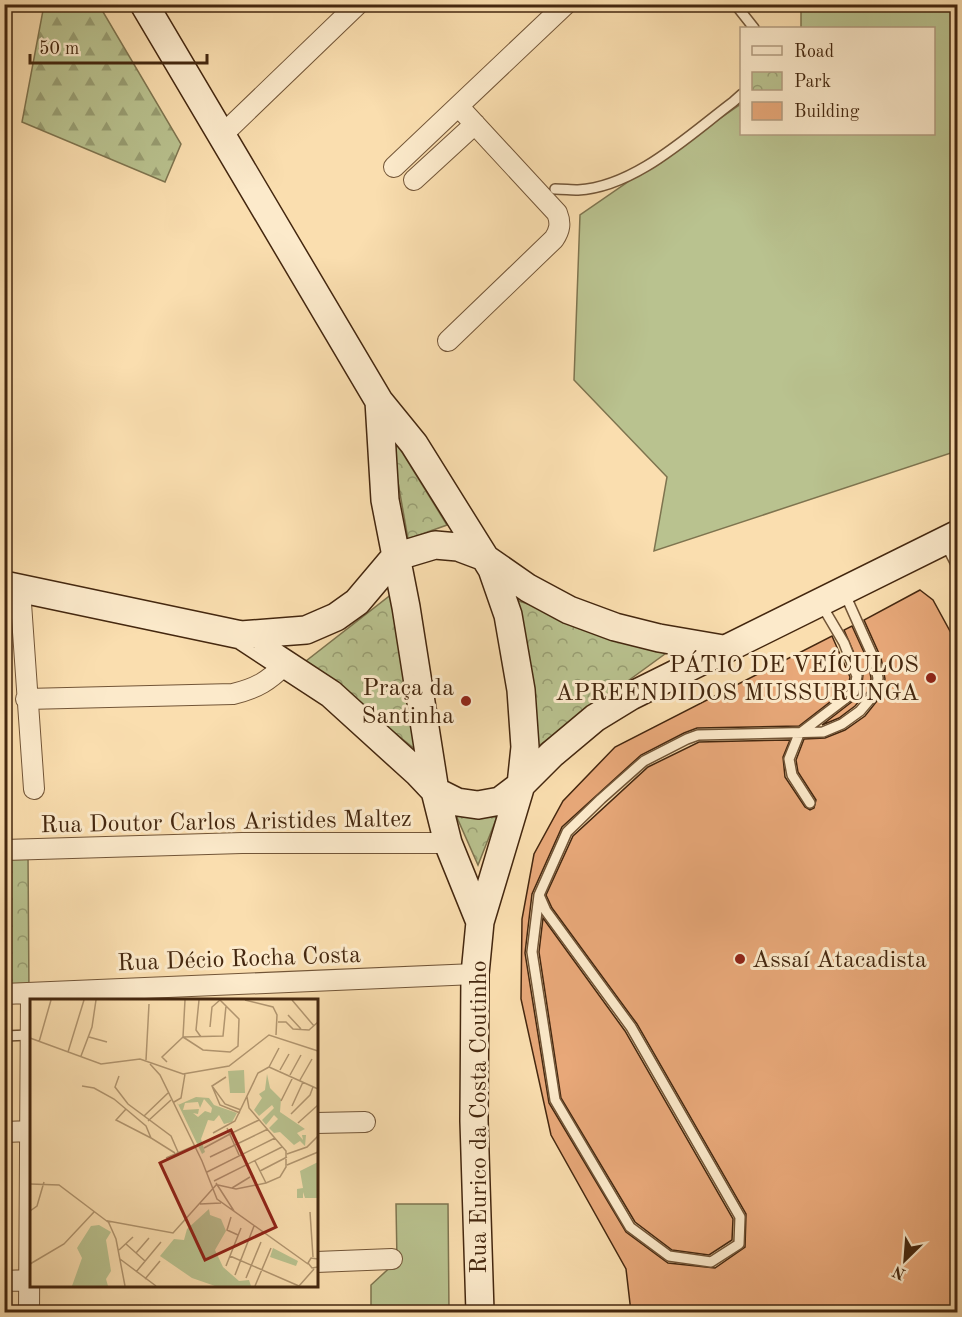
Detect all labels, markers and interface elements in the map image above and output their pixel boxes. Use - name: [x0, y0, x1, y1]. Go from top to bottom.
- scale bar: [30, 27, 207, 65]
- legend: [740, 27, 935, 135]
- text: 50 m: [39, 40, 79, 58]
- text: Road: [794, 43, 834, 61]
- text: Park: [794, 73, 831, 91]
- text: Building: [794, 103, 860, 121]
- place label: PÁTIO DE VEÍCULOS APREENDIDOS MUSSURUNGA: [555, 650, 919, 706]
- marker: PÁTIO DE VEÍCULOS APREENDIDOS MUSSURUNGA: [924, 671, 938, 685]
- place label: Praça da Santinha: [362, 677, 454, 729]
- marker: Praça da Santinha: [459, 694, 473, 708]
- street label: Rua Doutor Carlos Aristides Maltez: [40, 808, 412, 838]
- street label: Rua Décio Rocha Costa: [117, 944, 361, 976]
- place label: Assaí Atacadista: [752, 949, 927, 973]
- marker: Assaí Atacadista: [733, 952, 747, 966]
- street label: Rua Eurico da Costa Coutinho: [468, 960, 492, 1274]
- inset map: [30, 999, 318, 1287]
- north arrow: [875, 1230, 935, 1290]
- text: N: [890, 1262, 908, 1282]

